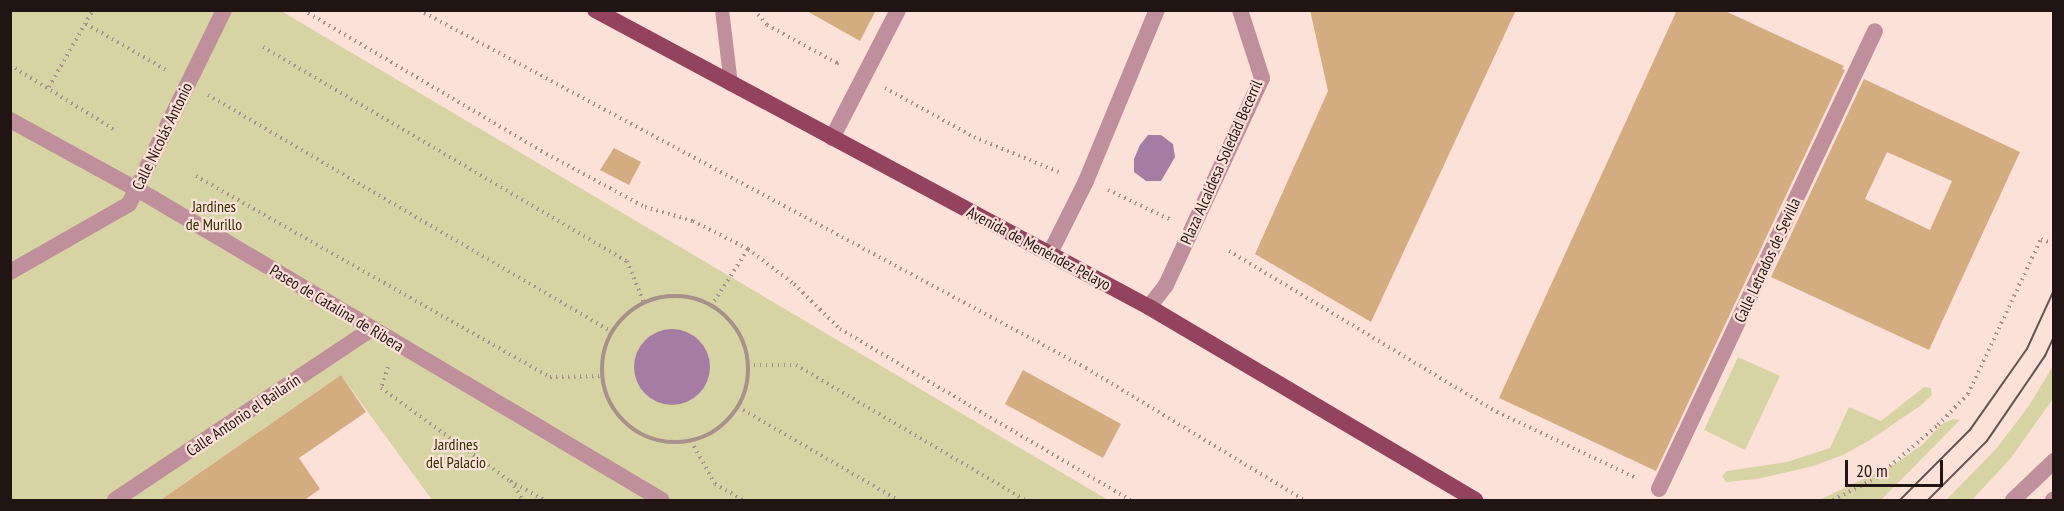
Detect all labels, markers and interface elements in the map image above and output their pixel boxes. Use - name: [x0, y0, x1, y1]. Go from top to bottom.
- street label: Plaza Alcaldesa Soledad Becerril: [1176, 77, 1266, 247]
- street label: Calle Nicolás Antonio: [128, 79, 196, 193]
- street label: Calle Letrados de Sevilla: [1730, 195, 1804, 325]
- park label: Jardines de Murillo: [186, 196, 242, 234]
- street label: Avenida de Menéndez Pelayo: [964, 202, 1114, 294]
- street label: Paseo de Catalina de Ribera: [266, 260, 408, 356]
- street label: Calle Antonio el Bailarín: [182, 370, 304, 460]
- park label: Jardines del Palacio: [426, 434, 486, 472]
- scale bar: [1848, 448, 1946, 486]
- text: 20 m: [1856, 459, 1888, 482]

